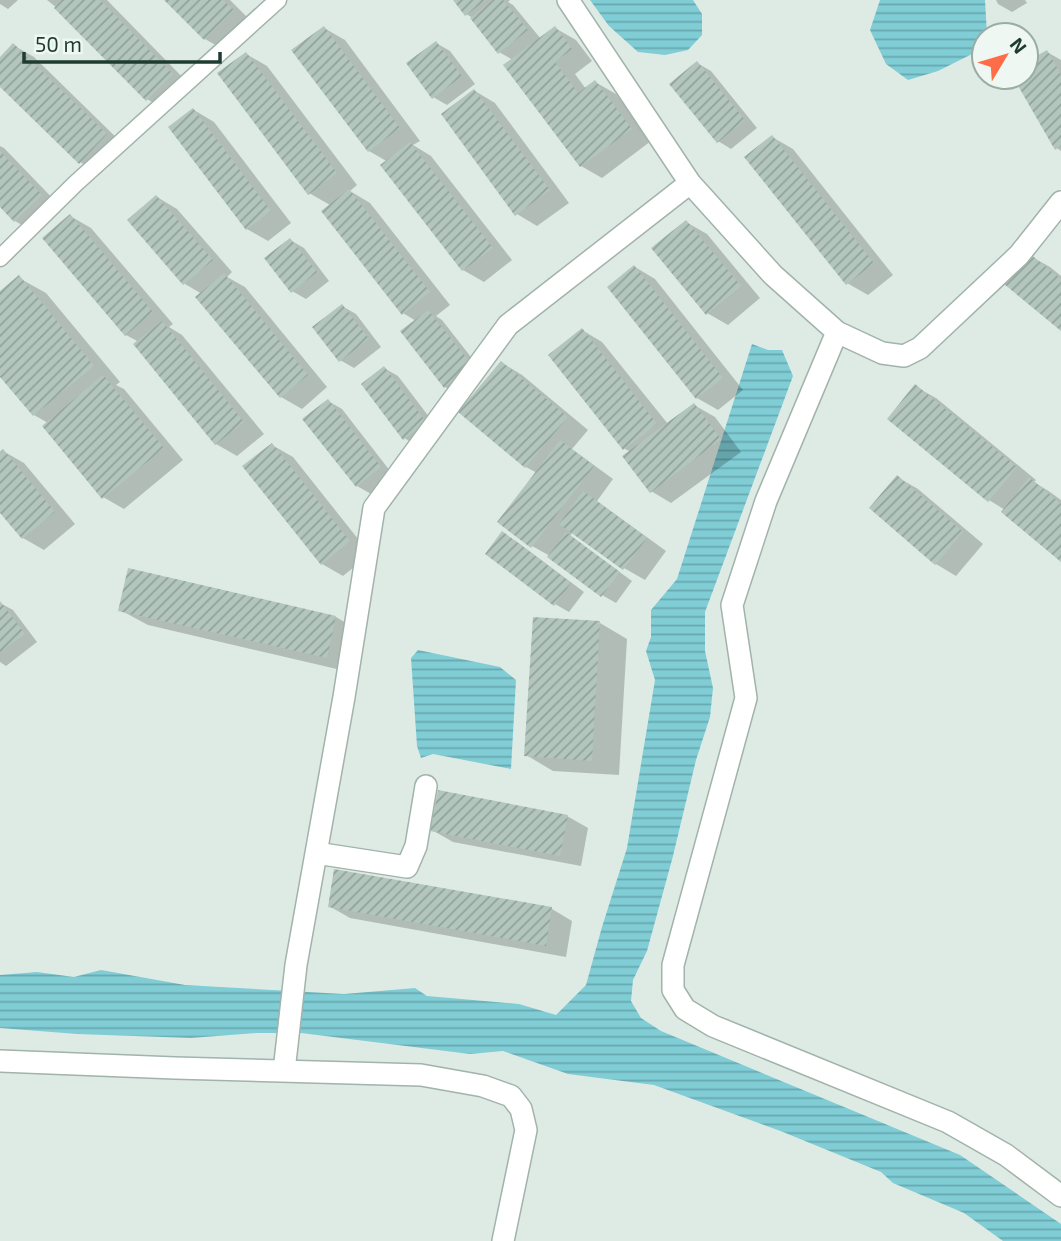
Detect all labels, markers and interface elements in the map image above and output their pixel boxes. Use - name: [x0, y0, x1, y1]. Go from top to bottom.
- scale bar: [24, 21, 220, 65]
- north arrow: [970, 21, 1040, 91]
- text: 50 m: [35, 31, 82, 56]
- text: N: [1006, 33, 1032, 58]

